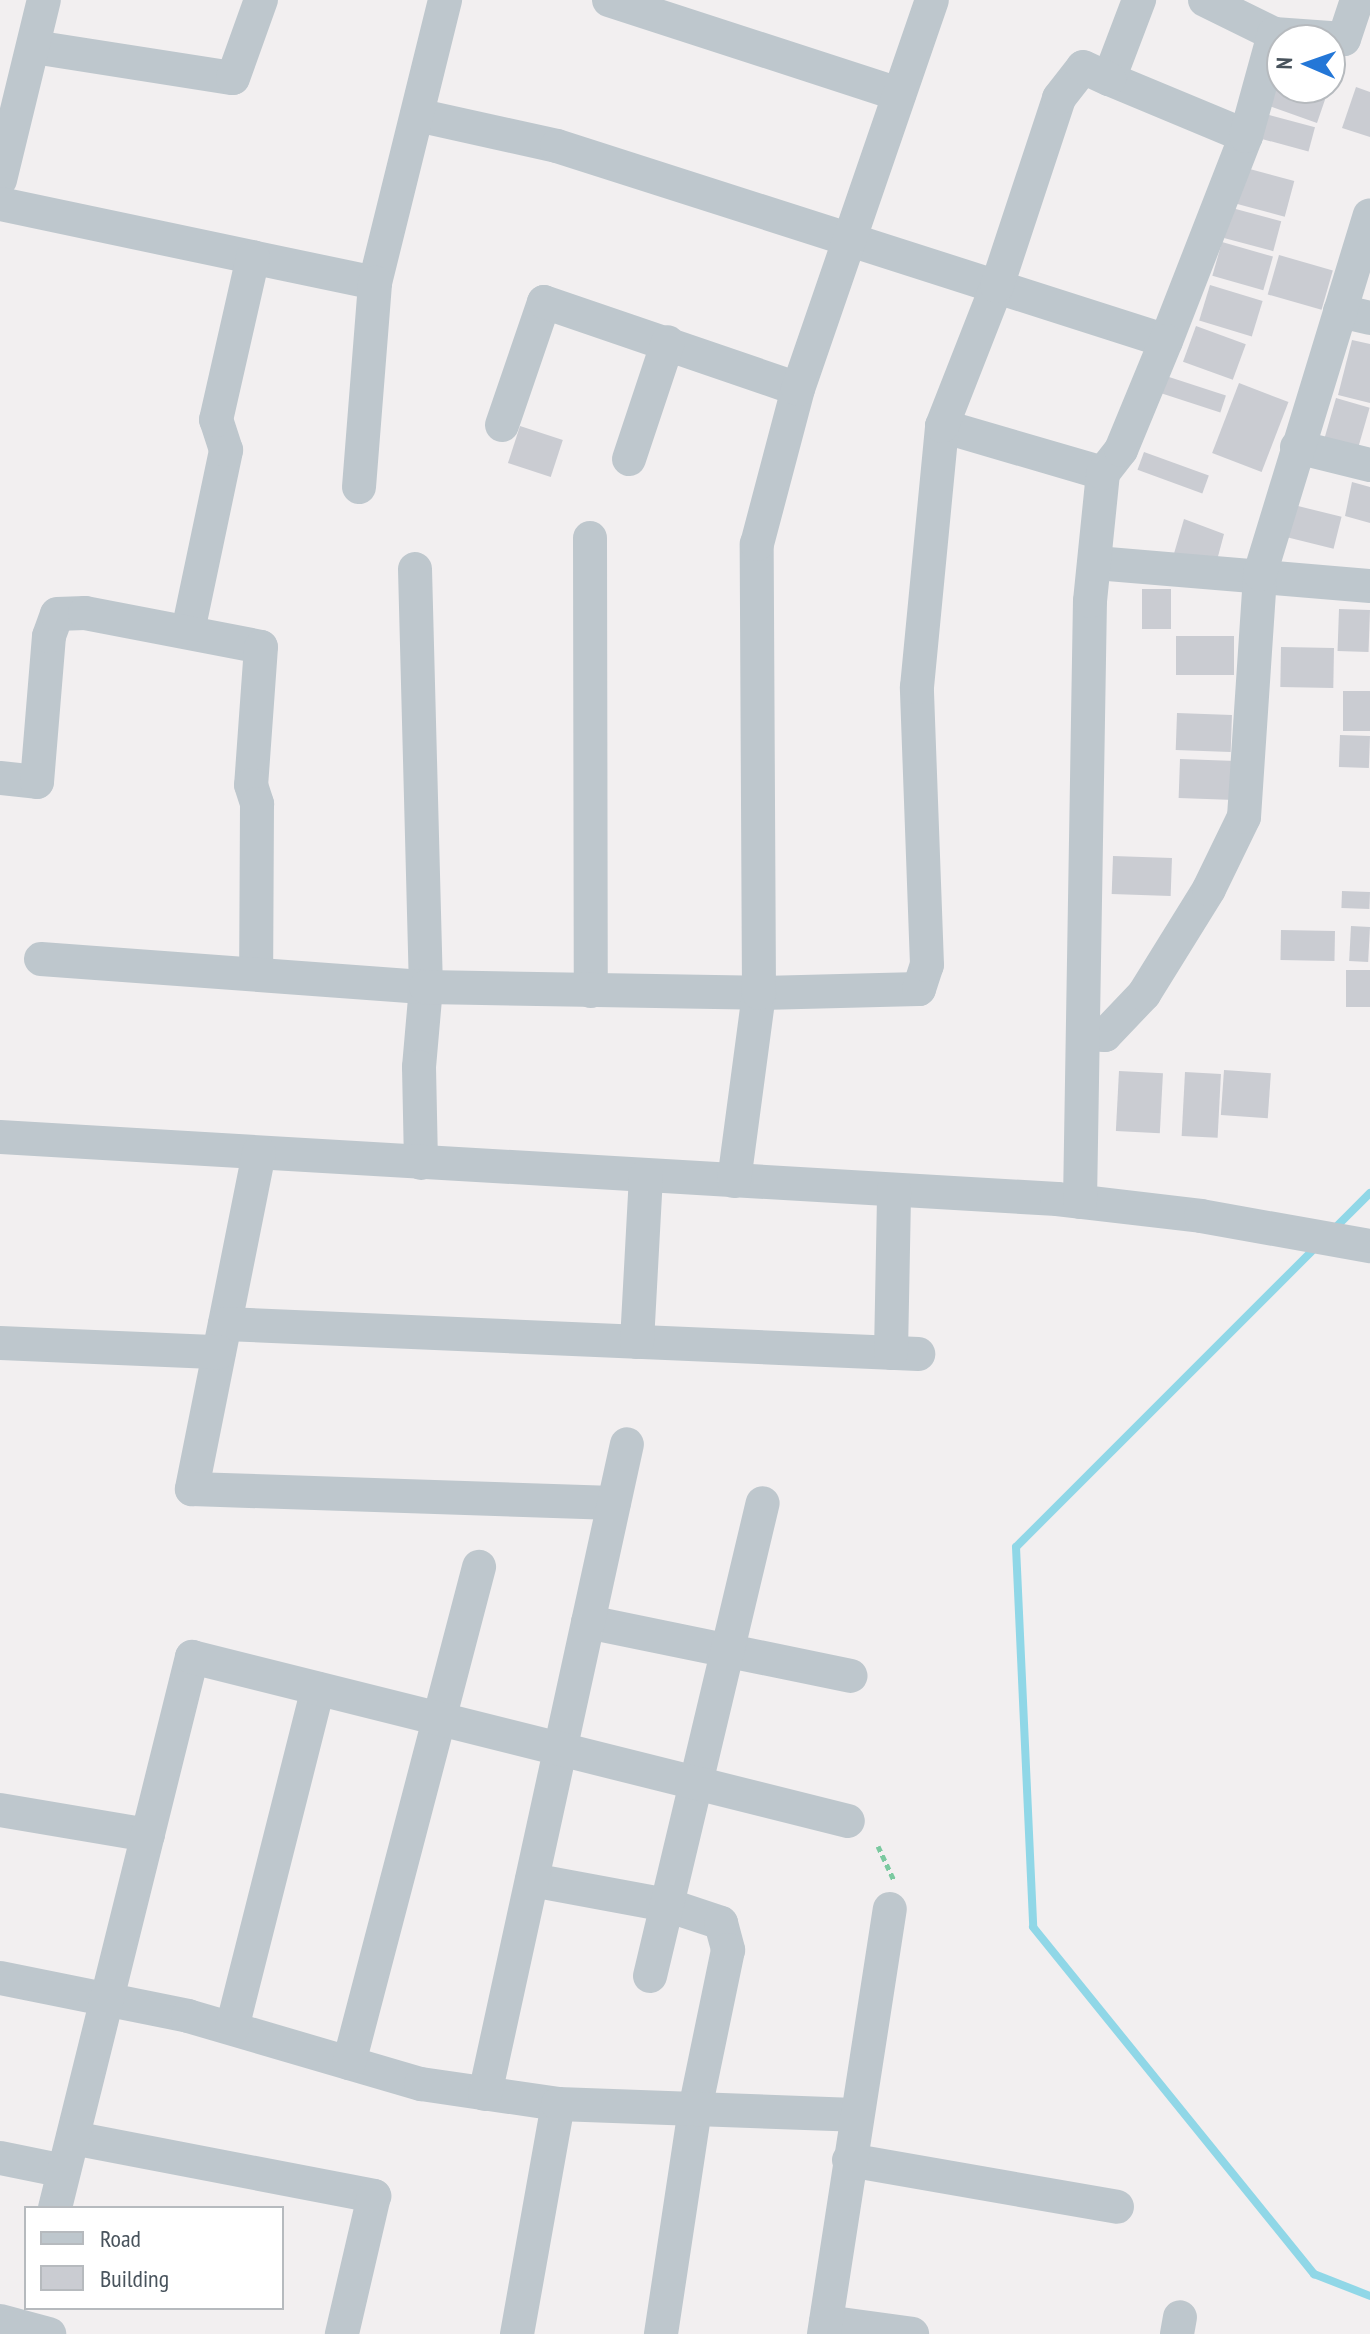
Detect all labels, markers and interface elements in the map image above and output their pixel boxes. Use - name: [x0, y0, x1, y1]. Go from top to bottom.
- north arrow: [1266, 24, 1346, 104]
- text: N: [1270, 57, 1298, 70]
- legend: [24, 2206, 284, 2310]
- text: Road: [100, 2223, 141, 2254]
- text: Building: [100, 2263, 169, 2294]

